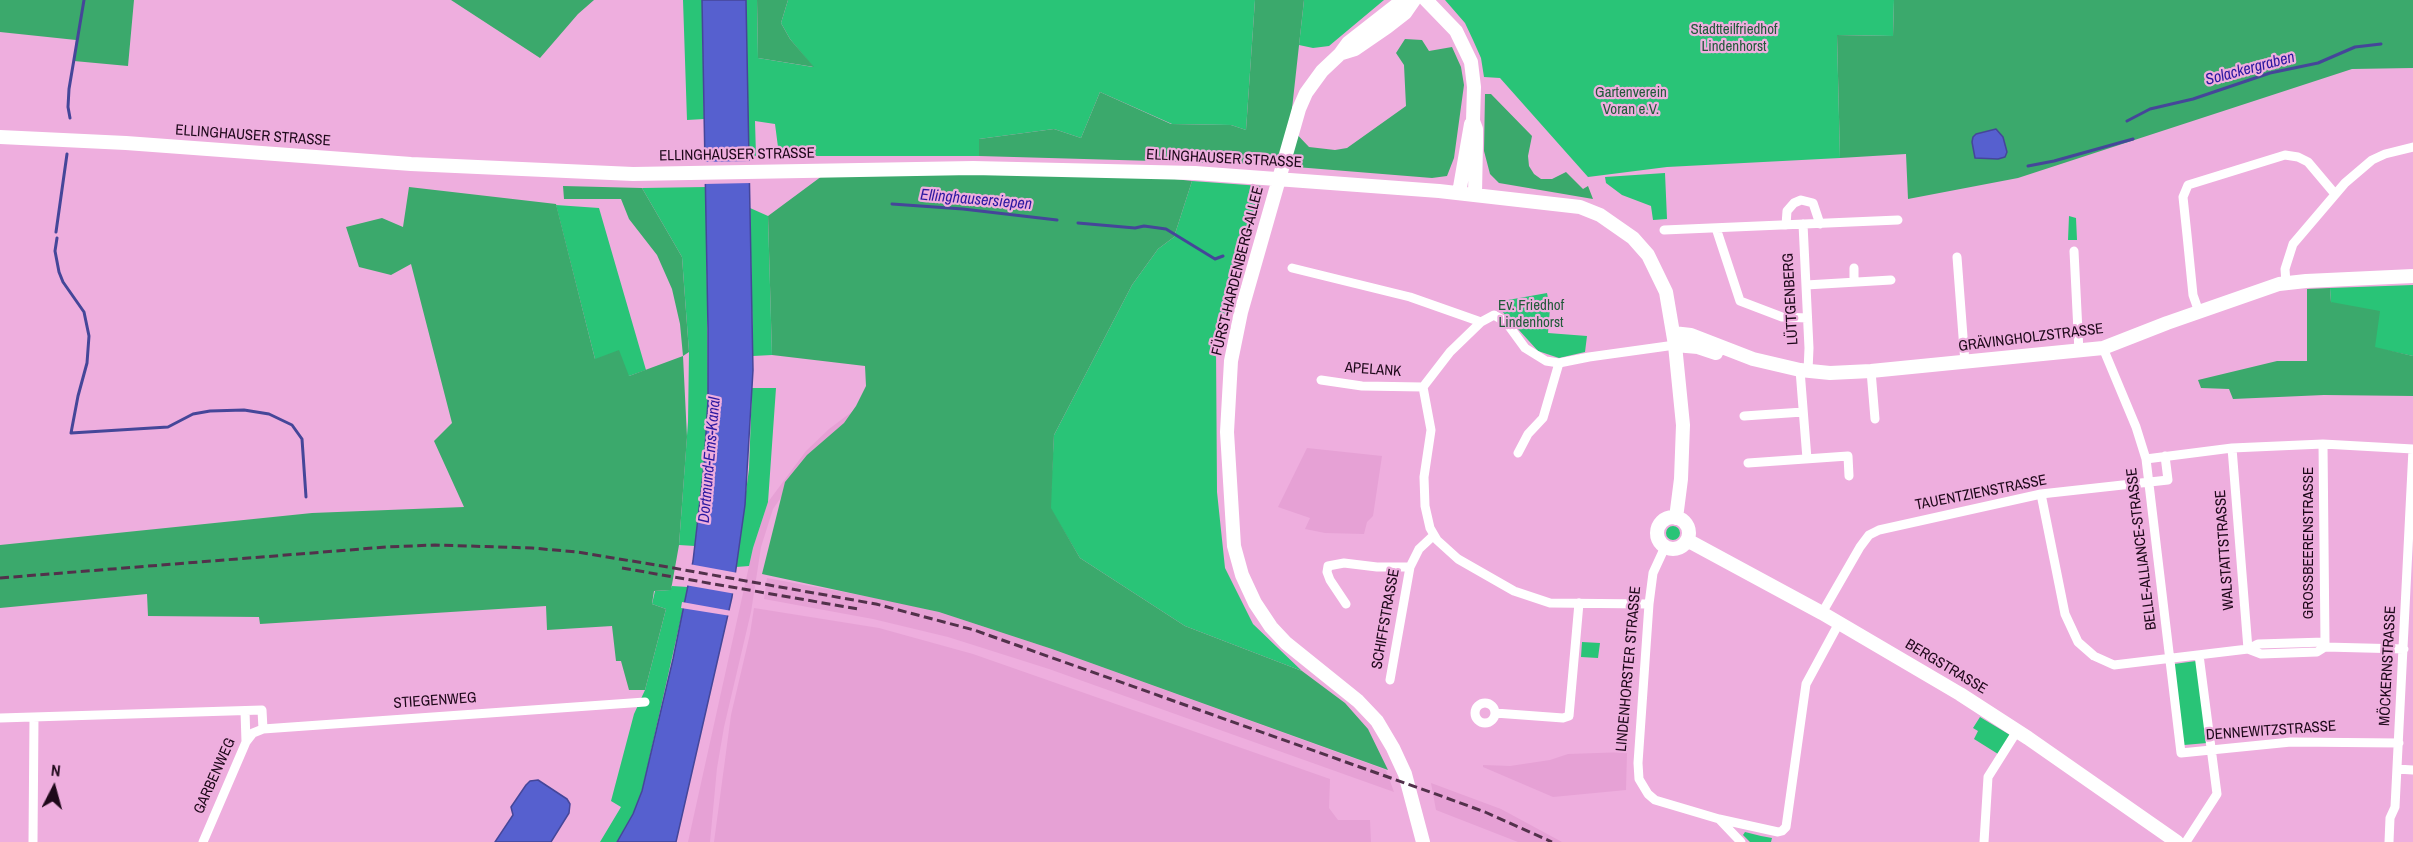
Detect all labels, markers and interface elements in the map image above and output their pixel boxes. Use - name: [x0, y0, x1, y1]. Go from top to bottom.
- park label: Stadtteilfriedhof Lindenhorst: [1691, 21, 1777, 56]
- water label: Solackergraben: [2203, 48, 2297, 90]
- park label: Gartenverein Voran e.V.: [1595, 84, 1667, 119]
- street label: ELLINGHAUSER STRASSE: [175, 122, 331, 150]
- street label: ELLINGHAUSER STRASSE: [659, 145, 815, 165]
- street label: ELLINGHAUSER STRASSE: [1146, 146, 1302, 172]
- street label: FÜRST-HARDENBERG-ALLEE: [1208, 185, 1268, 357]
- water label: Ellinghausersiepen: [919, 186, 1033, 214]
- street label: LÜTTGENBERG: [1780, 252, 1802, 346]
- park label: Ev. Friedhof Lindenhorst: [1498, 297, 1564, 332]
- street label: GRÄVINGHOLZSTRASSE: [1957, 320, 2105, 356]
- street label: APELANK: [1344, 359, 1402, 381]
- water label: Dortmund-Ems-Kanal: [695, 396, 725, 524]
- street label: BELLE-ALLIANCE-STRASSE: [2123, 467, 2161, 631]
- street label: GROSSBEERENSTRASSE: [2300, 467, 2318, 619]
- street label: TAUENTZIENSTRASSE: [1914, 471, 2048, 515]
- street label: WALSTATTSTRASSE: [2212, 489, 2238, 611]
- street label: SCHIFFSTRASSE: [1368, 567, 1404, 671]
- street label: LINDENHORSTER STRASSE: [1613, 585, 1645, 753]
- street label: MÖCKERNSTRASSE: [2376, 605, 2400, 727]
- street label: BERGSTRASSE: [1902, 636, 1990, 698]
- street label: STIEGENWEG: [393, 689, 477, 713]
- street label: DENNEWITZSTRASSE: [2205, 717, 2337, 745]
- street label: GARBENWEG: [190, 735, 240, 817]
- north arrow: [24, 758, 84, 818]
- text: N: [50, 759, 62, 782]

